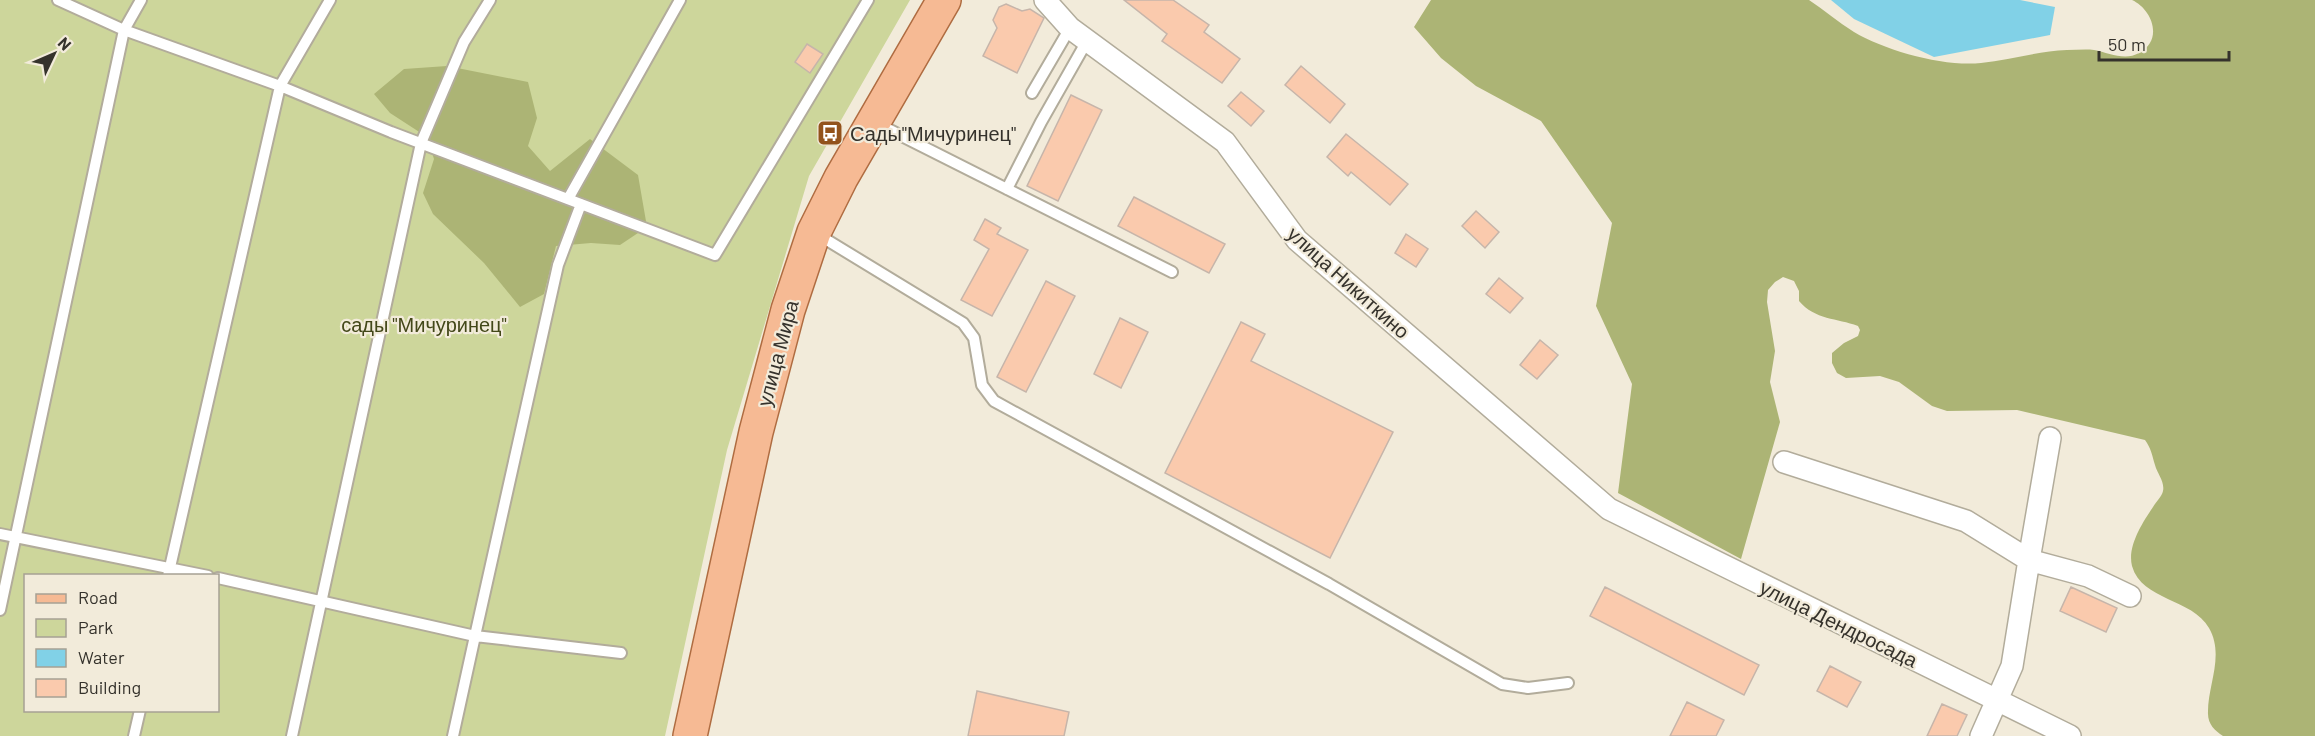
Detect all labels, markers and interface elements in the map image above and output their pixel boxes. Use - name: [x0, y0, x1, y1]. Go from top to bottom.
- north arrow: [24, 24, 84, 84]
- scale bar: [2099, 24, 2230, 62]
- text: N: [55, 33, 76, 54]
- text: 50 m: [2108, 33, 2146, 55]
- bus stop icon: Сады"Мичуринец": [815, 118, 845, 148]
- place label: Сады"Мичуринец": [850, 121, 1016, 145]
- street label: улица Никиткино: [1283, 221, 1415, 343]
- street label: улица Мира: [751, 296, 803, 409]
- park label: сады "Мичуринец": [341, 312, 507, 336]
- legend: [24, 574, 219, 712]
- street label: улица Дендросада: [1756, 574, 1923, 672]
- text: Road: [78, 586, 118, 608]
- text: Park: [78, 616, 113, 638]
- text: Water: [78, 646, 125, 668]
- text: Building: [78, 676, 141, 698]

